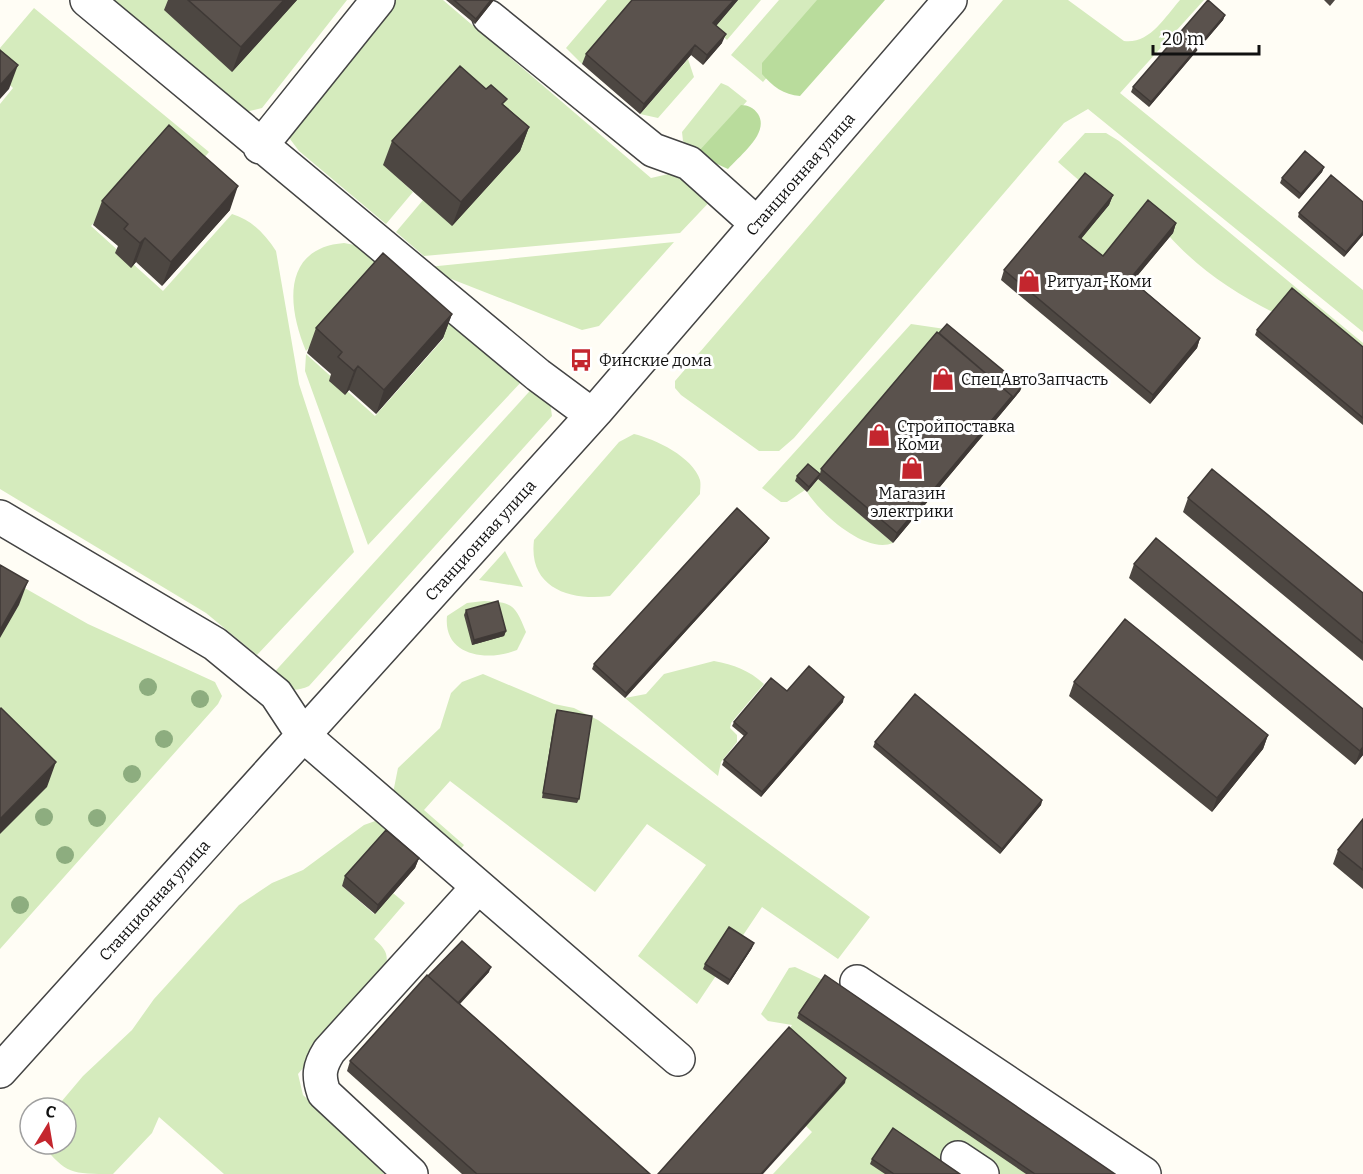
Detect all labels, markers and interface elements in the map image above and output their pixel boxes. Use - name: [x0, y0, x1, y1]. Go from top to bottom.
- scale bar: [1153, 18, 1260, 56]
- text: 20 m: [1162, 28, 1204, 50]
- street label: Станционная улица: [742, 109, 859, 240]
- shop icon: Ритуал-Коми: [1016, 268, 1042, 294]
- place label: Ритуал-Коми: [1047, 272, 1152, 291]
- bus stop icon: Финские дома: [568, 347, 594, 373]
- place label: Финские дома: [599, 351, 712, 370]
- shop icon: СпецАвтоЗапчасть: [930, 366, 956, 392]
- place label: СпецАвтоЗапчасть: [961, 370, 1108, 389]
- place label: Стройпоставка Коми: [897, 417, 1015, 454]
- shop icon: Стройпоставка Коми: [866, 422, 892, 448]
- shop icon: Магазин электрики: [899, 455, 925, 481]
- street label: Станционная улица: [421, 476, 540, 605]
- place label: Магазин электрики: [870, 484, 954, 521]
- street label: Станционная улица: [95, 836, 214, 965]
- north arrow: [18, 1096, 78, 1156]
- text: С: [44, 1101, 58, 1122]

